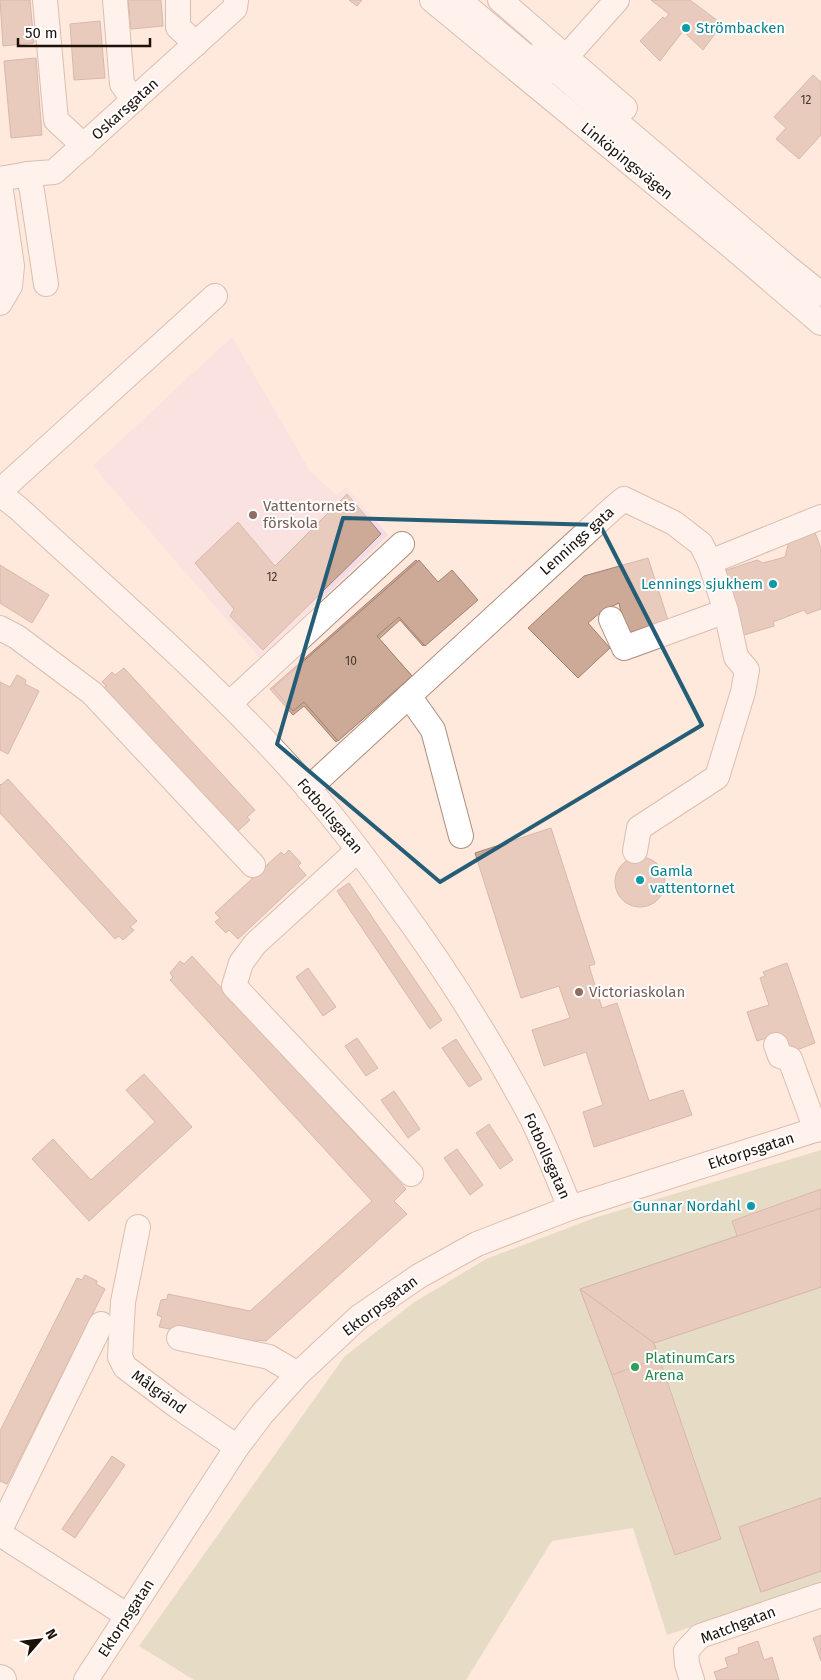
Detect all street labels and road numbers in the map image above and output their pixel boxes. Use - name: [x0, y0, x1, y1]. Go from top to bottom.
- street label: Oskarsgatan: [88, 74, 162, 144]
- street label: Linköpingsvägen: [577, 118, 677, 204]
- street label: Lennings gata: [536, 503, 618, 579]
- street label: Fotbollsgatan: [293, 775, 367, 857]
- street label: Fotbollsgatan: [520, 1110, 574, 1202]
- street label: Ektorpsgatan: [706, 1129, 796, 1173]
- street label: Ektorpsgatan: [339, 1272, 421, 1340]
- street label: Målgränd: [128, 1366, 190, 1418]
- street label: Ektorpsgatan: [94, 1576, 158, 1660]
- street label: Matchgatan: [698, 1602, 778, 1648]

